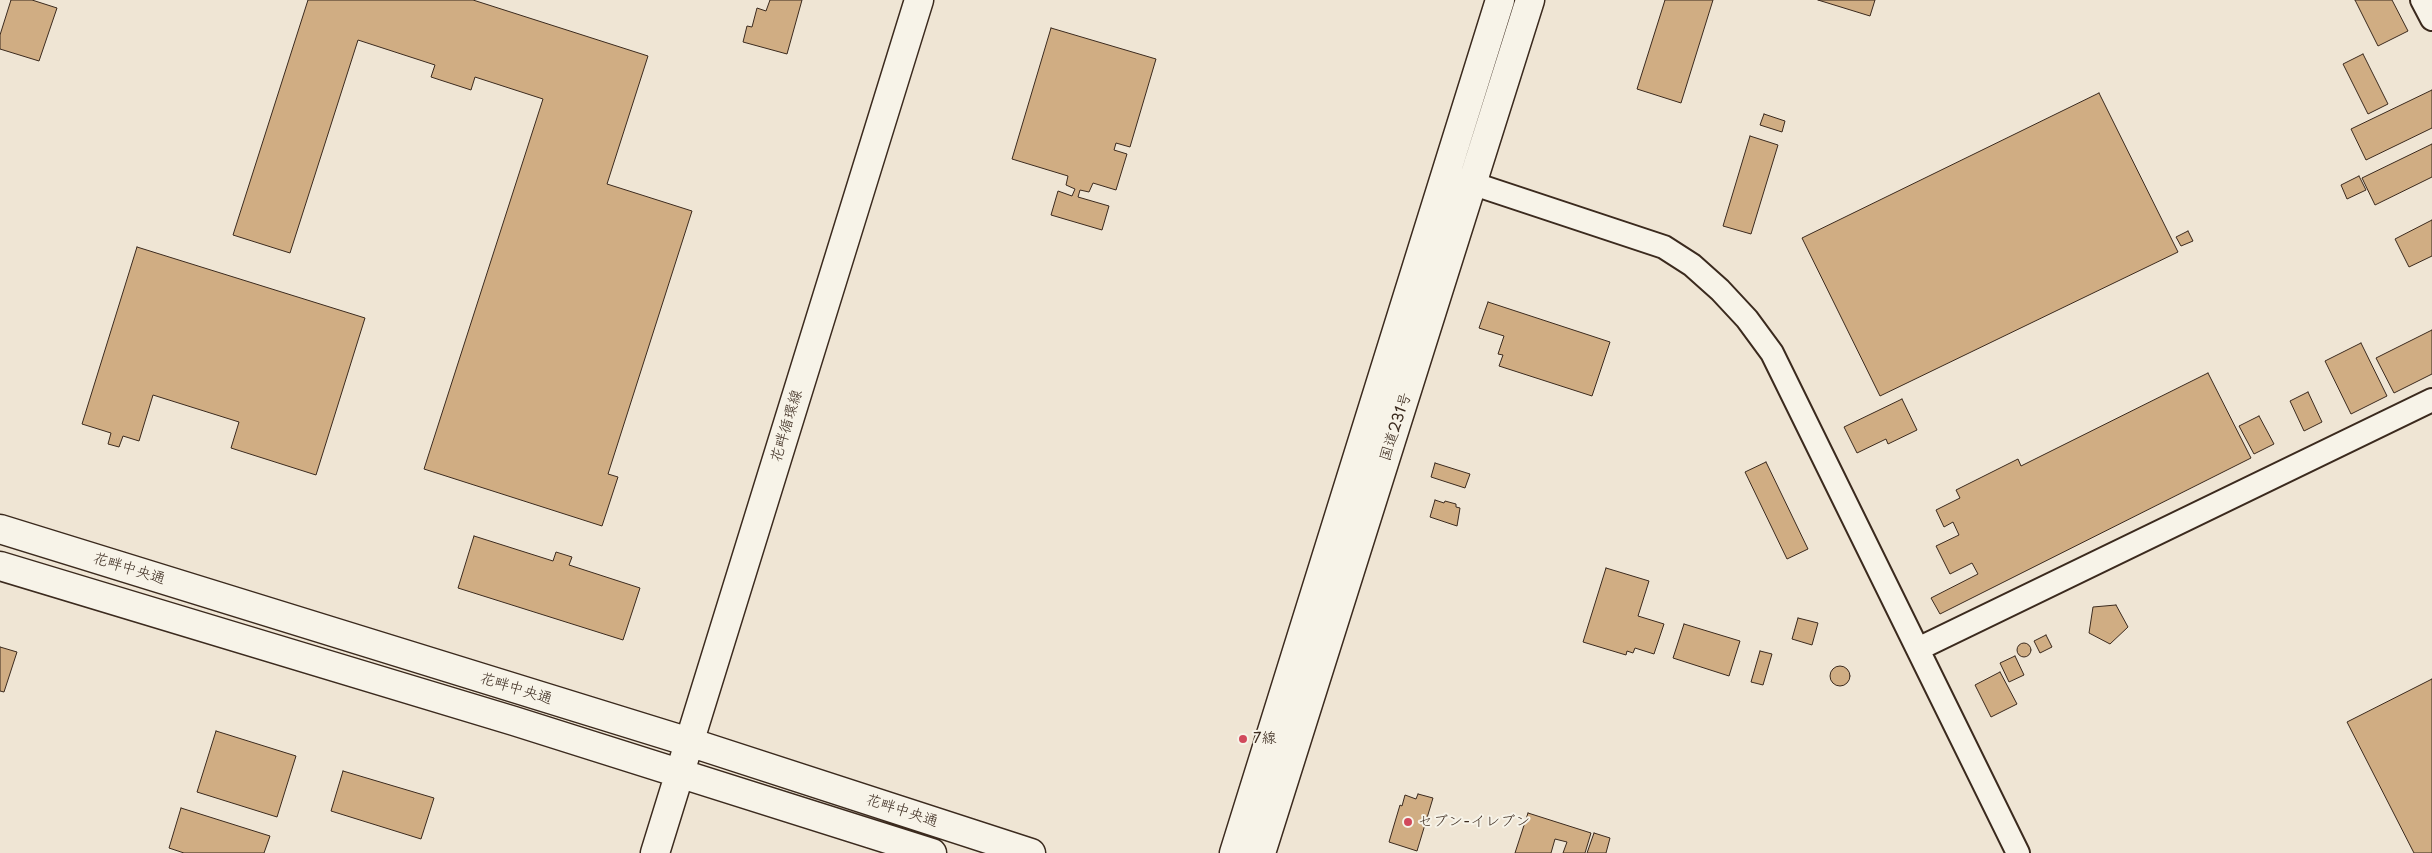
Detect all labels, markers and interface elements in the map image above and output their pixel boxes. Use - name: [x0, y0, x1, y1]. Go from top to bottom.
- street label: 花畔循環線: [767, 388, 807, 464]
- street label: 国道231号: [1376, 390, 1416, 464]
- street label: 花畔中央通: [91, 549, 167, 589]
- street label: 花畔中央通: [478, 669, 554, 709]
- place label: 7線: [1253, 730, 1277, 748]
- marker: 7線: [1237, 733, 1249, 745]
- street label: 花畔中央通: [864, 791, 940, 831]
- place label: セブン-イレブン: [1418, 813, 1530, 831]
- marker: セブン-イレブン: [1402, 816, 1414, 828]

